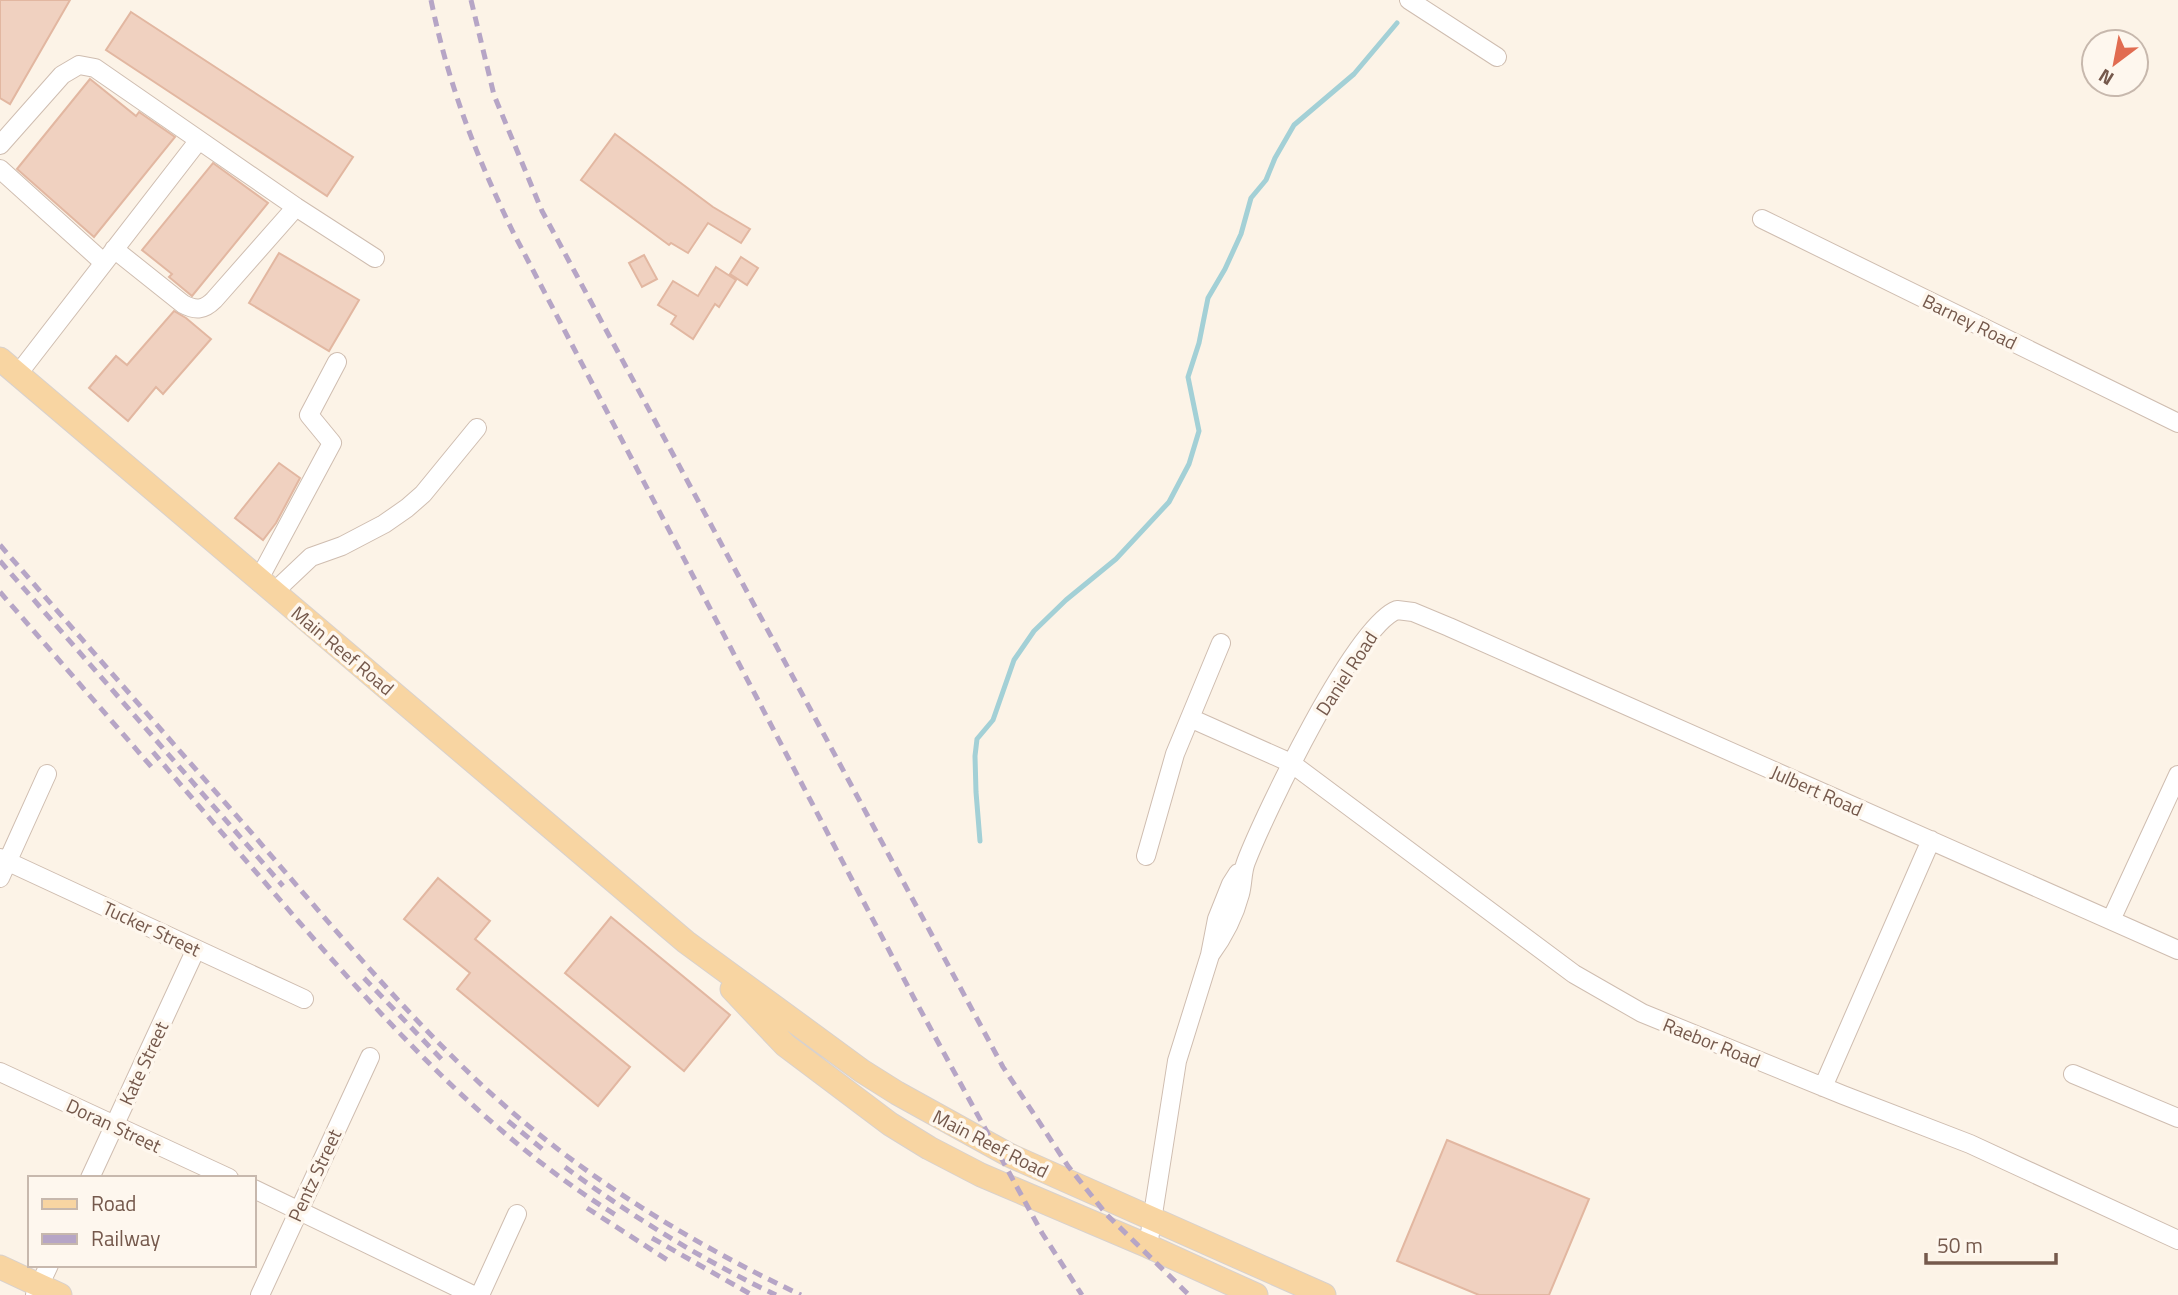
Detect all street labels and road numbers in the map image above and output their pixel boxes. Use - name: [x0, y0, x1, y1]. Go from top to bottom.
- street label: Barney Road: [1918, 286, 2022, 356]
- street label: Main Reef Road: [285, 598, 401, 702]
- street label: Daniel Road: [1308, 625, 1384, 721]
- street label: Julbert Road: [1766, 757, 1868, 823]
- street label: Tucker Street: [98, 893, 206, 963]
- street label: Raebor Road: [1659, 1009, 1765, 1075]
- street label: Kate Street: [111, 1016, 175, 1110]
- street label: Doran Street: [62, 1090, 167, 1160]
- street label: Main Reef Road: [928, 1101, 1054, 1185]
- street label: Pentz Street: [280, 1124, 348, 1226]

